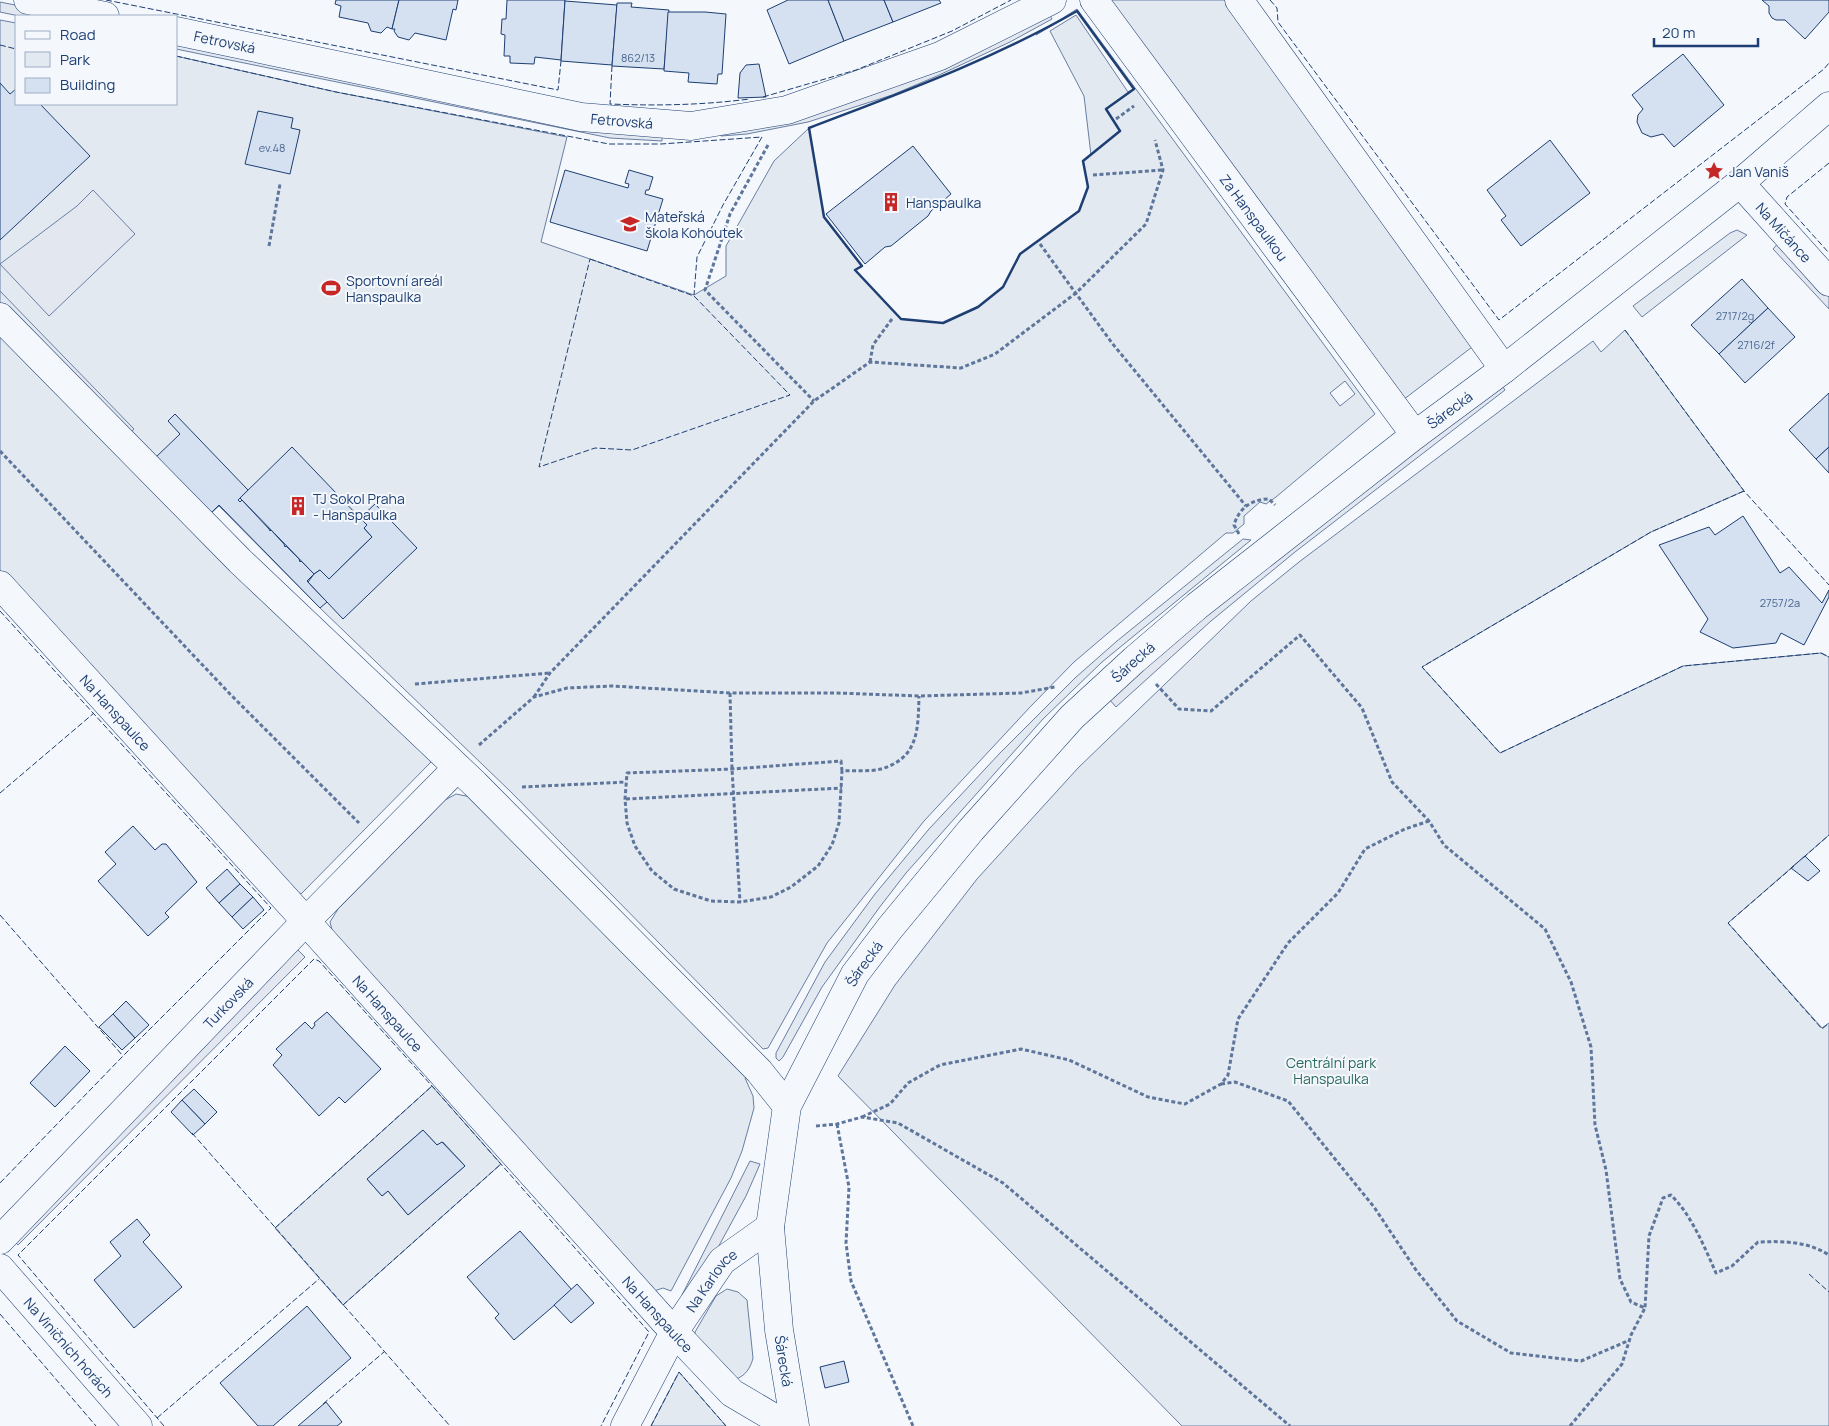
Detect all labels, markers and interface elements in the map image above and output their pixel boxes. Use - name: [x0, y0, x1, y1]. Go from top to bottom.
- legend: [15, 15, 178, 105]
- scale bar: [1654, 15, 1758, 47]
- text: 20 m: [1662, 22, 1695, 43]
- text: Road: [60, 24, 96, 45]
- street label: Fetrovská: [192, 26, 257, 57]
- text: Park: [60, 49, 90, 70]
- house number: 862/13: [621, 50, 655, 65]
- text: Building: [60, 74, 115, 95]
- street label: Fetrovská: [590, 108, 654, 132]
- house number: ev.48: [259, 140, 285, 155]
- place icon: Jan Vaniš: [1703, 160, 1725, 182]
- place label: Jan Vaniš: [1729, 162, 1789, 181]
- street label: Za Hanspaulkou: [1216, 170, 1293, 264]
- building icon: Hanspaulka: [880, 191, 902, 213]
- place label: Hanspaulka: [906, 193, 981, 212]
- street label: Na Míčánce: [1752, 198, 1816, 266]
- place label: Mateřská škola Kohoutek: [645, 207, 744, 242]
- school or university icon: Mateřská škola Kohoutek: [619, 213, 641, 235]
- place label: Sportovní areál Hanspaulka: [346, 271, 443, 306]
- sports icon: Sportovní areál Hanspaulka: [320, 277, 342, 299]
- house number: 2717/2g: [1716, 308, 1754, 323]
- house number: 2716/2f: [1737, 337, 1775, 352]
- street label: Šárecká: [1423, 386, 1476, 433]
- place label: TJ Sokol Praha - Hanspaulka: [313, 489, 405, 524]
- building icon: TJ Sokol Praha - Hanspaulka: [287, 495, 309, 517]
- house number: 2757/2a: [1760, 595, 1800, 610]
- street label: Šárecká: [1107, 637, 1158, 686]
- street label: Na Hanspaulce: [76, 670, 155, 754]
- street label: Šárecká: [841, 937, 887, 989]
- street label: Na Hanspaulce: [349, 971, 428, 1056]
- street label: Turkovská: [198, 973, 257, 1033]
- park label: Centrální park Hanspaulka: [1286, 1053, 1377, 1088]
- street label: Na Karlovce: [681, 1244, 740, 1315]
- street label: Na Hanspaulce: [619, 1272, 698, 1356]
- street label: Na Viničních horách: [20, 1293, 118, 1401]
- street label: Šárecká: [771, 1334, 797, 1388]

